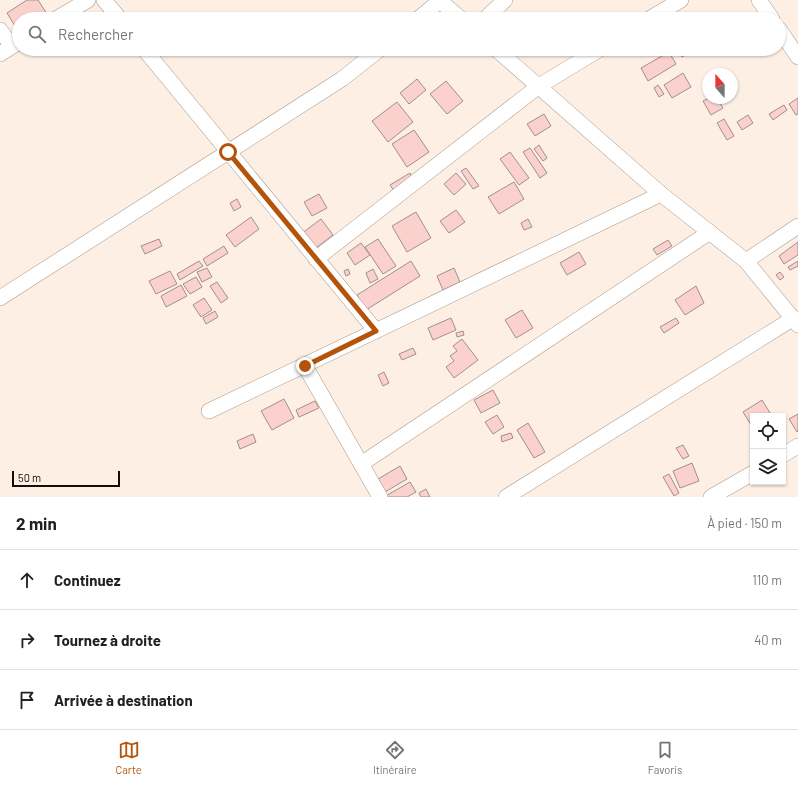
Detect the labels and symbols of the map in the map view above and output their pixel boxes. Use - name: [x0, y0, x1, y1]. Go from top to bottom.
- north arrow: [702, 68, 738, 104]
- route start: [219, 143, 237, 161]
- route end: [296, 357, 314, 375]
- scale bar: [12, 469, 120, 488]

